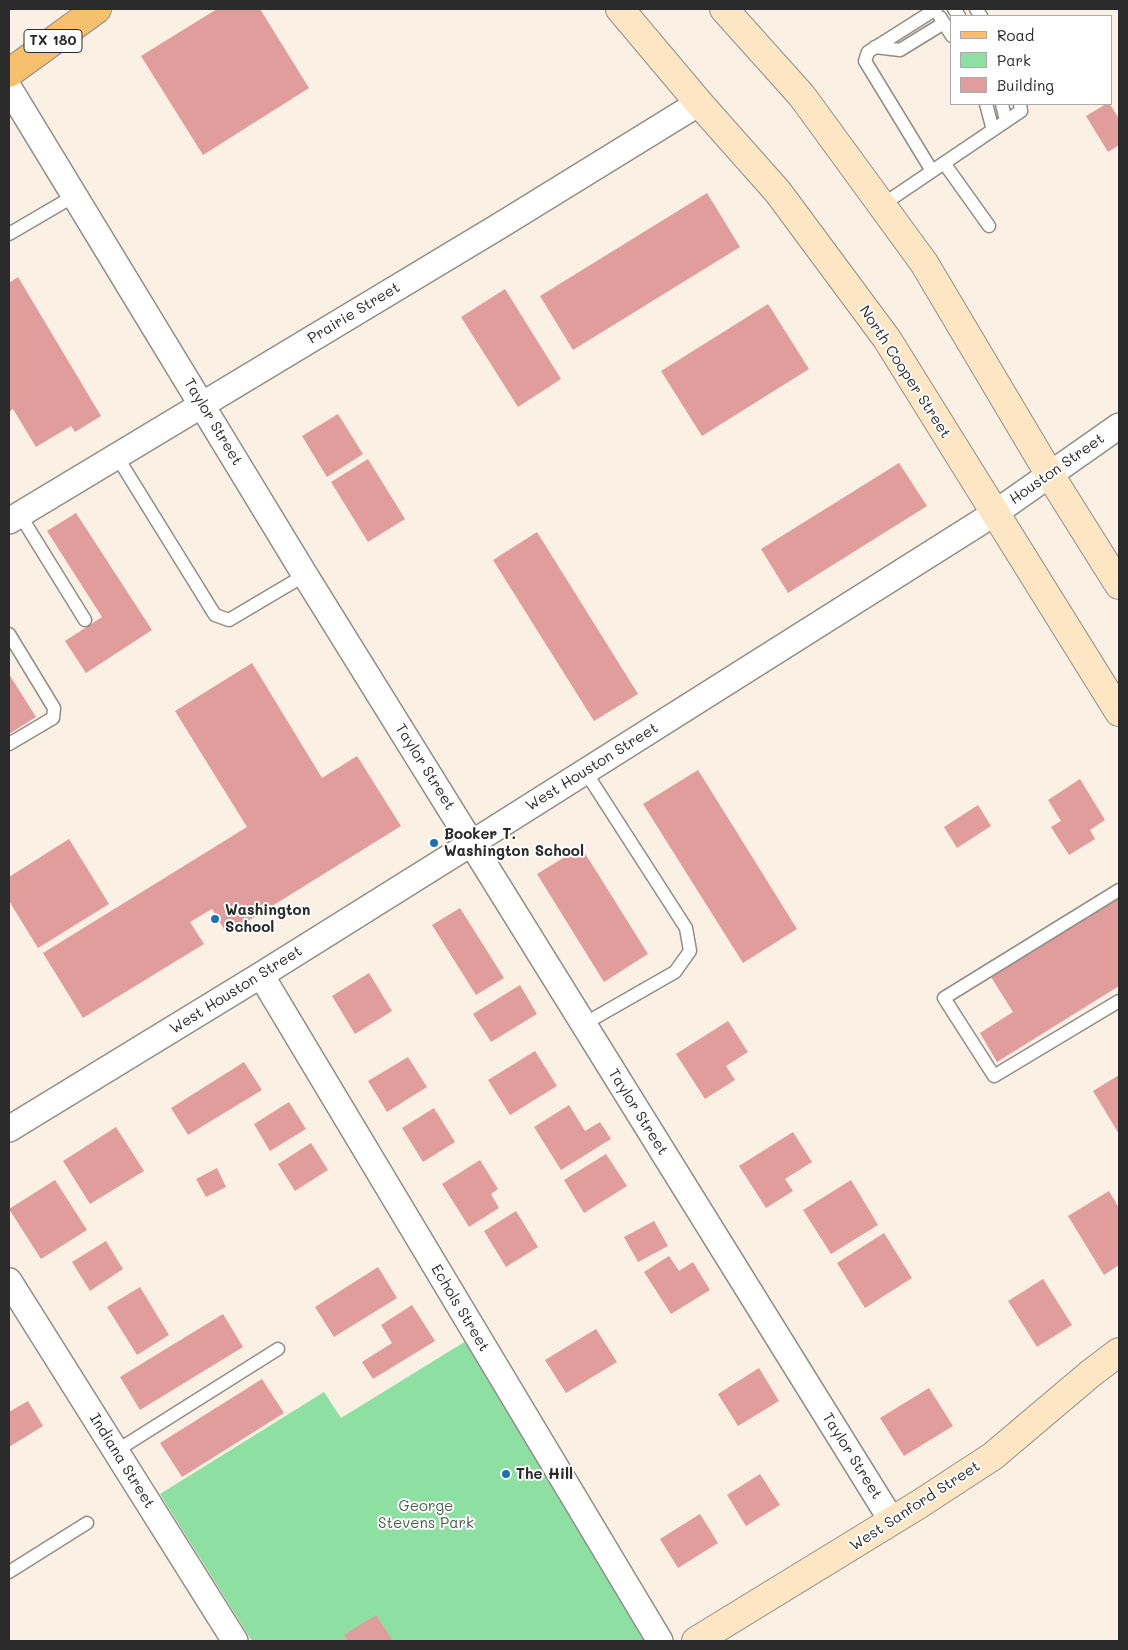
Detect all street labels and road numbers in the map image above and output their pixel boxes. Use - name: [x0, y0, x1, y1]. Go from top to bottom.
- road number: TX 180: [24, 29, 82, 52]
- street label: Prairie Street: [305, 278, 403, 348]
- street label: North Cooper Street: [855, 302, 955, 442]
- street label: Taylor Street: [180, 375, 246, 469]
- street label: Houston Street: [1006, 430, 1108, 508]
- street label: West Houston Street: [523, 719, 661, 815]
- street label: Taylor Street: [391, 721, 459, 813]
- street label: West Houston Street: [167, 942, 305, 1038]
- street label: Taylor Street: [604, 1066, 672, 1158]
- street label: Echols Street: [427, 1261, 493, 1355]
- street label: Indiana Street: [86, 1410, 158, 1512]
- street label: Taylor Street: [818, 1410, 886, 1502]
- street label: West Sanford Street: [847, 1457, 983, 1555]

